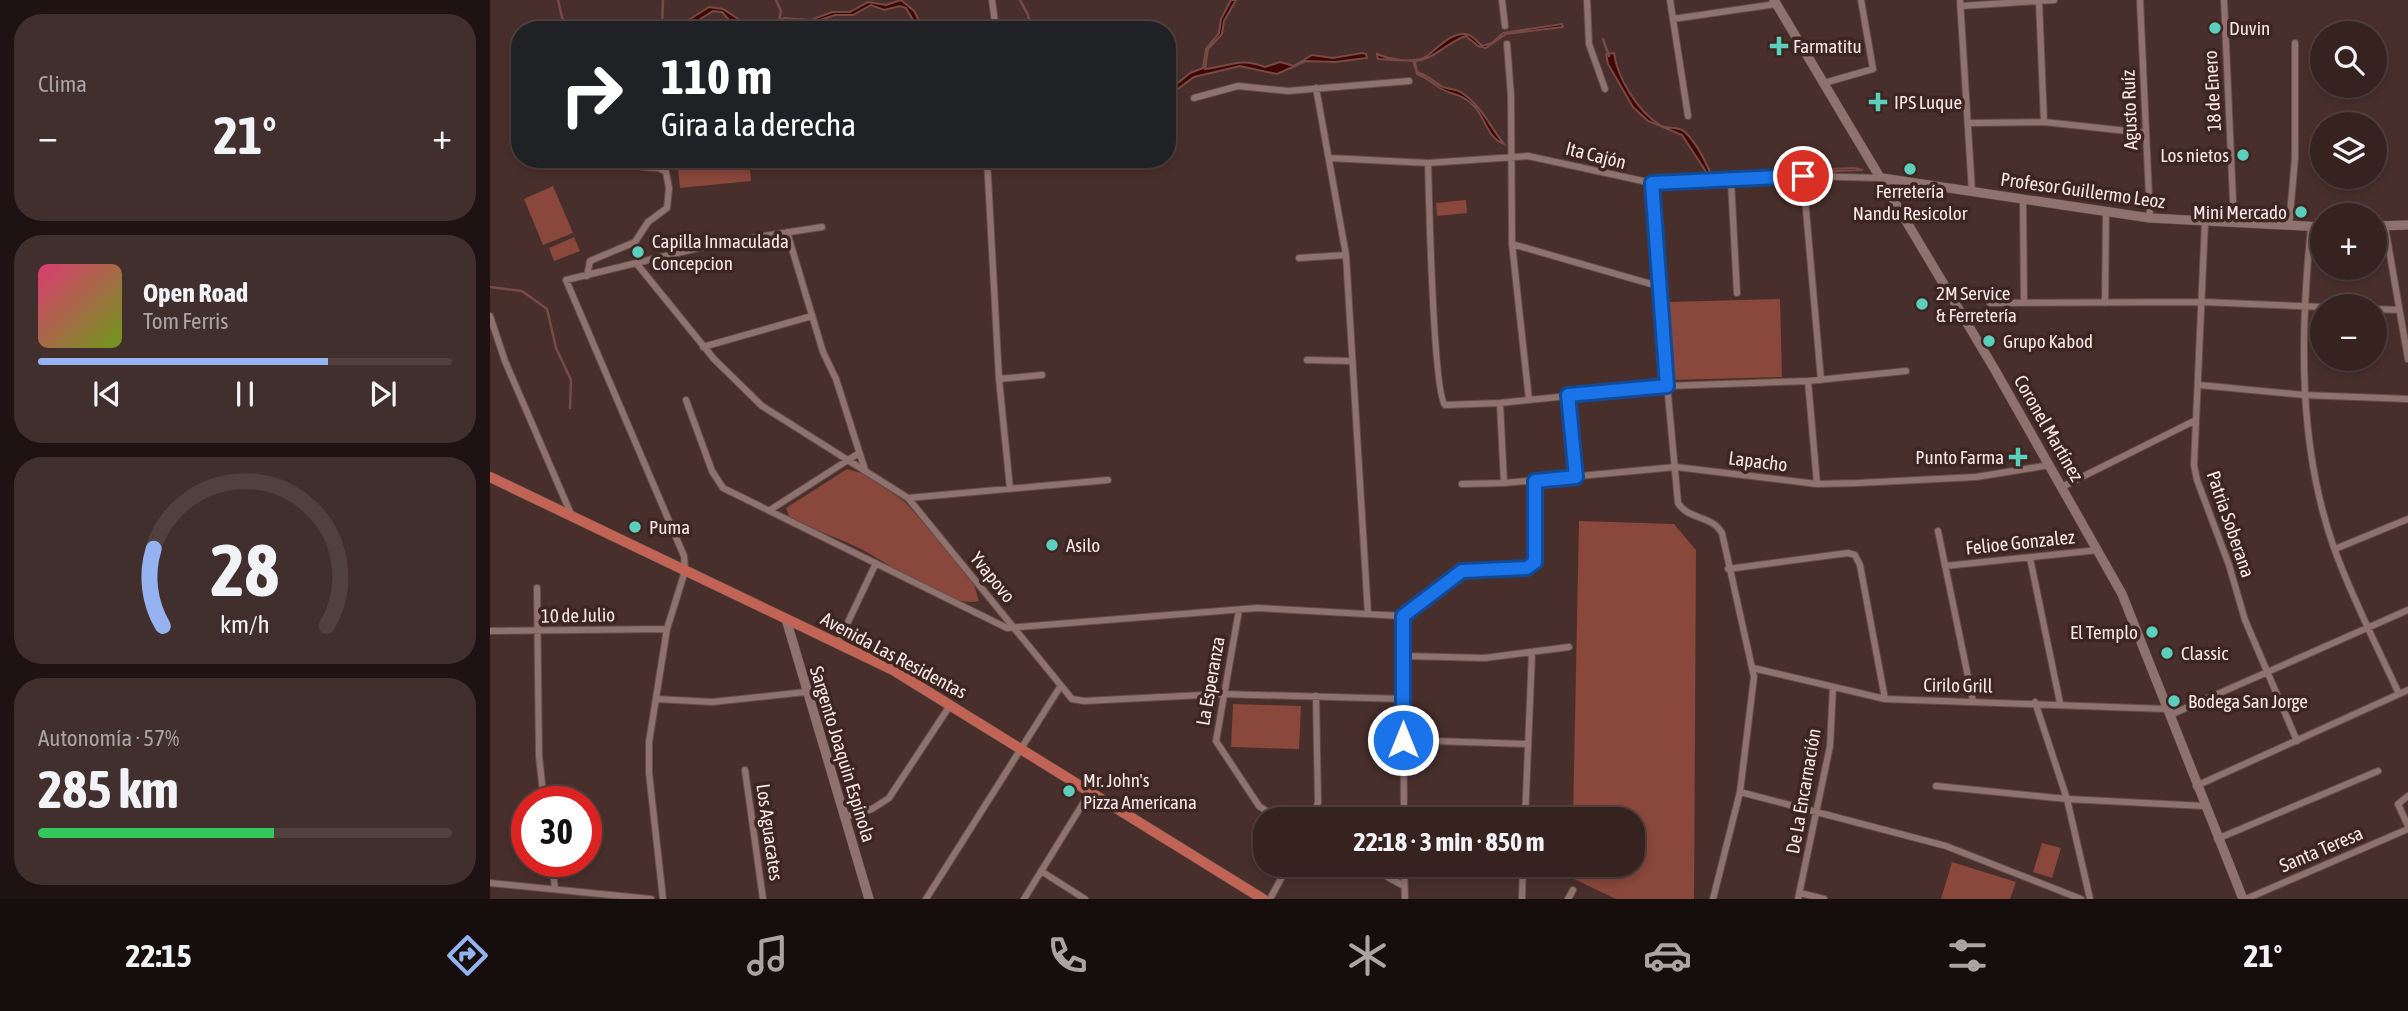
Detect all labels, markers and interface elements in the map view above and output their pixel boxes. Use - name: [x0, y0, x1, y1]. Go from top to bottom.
- place label: Duvin: [2229, 17, 2270, 39]
- marker: Duvin: [2207, 20, 2223, 36]
- map controls: [2310, 21, 2387, 371]
- button: search: [2310, 21, 2387, 98]
- place label: Farmatitu: [1793, 35, 1862, 57]
- marker: Farmatitu: [1771, 38, 1787, 54]
- text: 110 m: [661, 48, 772, 104]
- icon: right: [546, 49, 637, 140]
- street label: 18 de Enero: [2199, 50, 2225, 132]
- street label: Agusto Ruíz: [2117, 69, 2141, 150]
- text: Clima: [38, 71, 87, 97]
- place label: IPS Luque: [1894, 91, 1962, 113]
- marker: IPS Luque: [1868, 92, 1888, 112]
- text: 21°: [213, 105, 277, 165]
- text: Gira a la derecha: [661, 106, 856, 143]
- button: layers: [2310, 112, 2387, 189]
- text: −: [38, 114, 58, 157]
- text: +: [432, 114, 452, 157]
- street label: Ita Cajón: [1563, 137, 1629, 173]
- place label: Los nietos: [2160, 144, 2229, 166]
- pin: [1773, 146, 1833, 206]
- marker: Los nietos: [2235, 147, 2251, 163]
- icon: arrive: [1784, 157, 1822, 195]
- marker: Ferretería Nandu Resicolor: [1902, 161, 1918, 177]
- street label: Profesor Guillermo Leoz: [1999, 168, 2167, 212]
- place label: Ferretería Nandu Resicolor: [1853, 180, 1968, 224]
- place label: Mini Mercado: [2193, 201, 2287, 223]
- button: +: [2310, 203, 2387, 280]
- marker: Mini Mercado: [2293, 204, 2309, 220]
- place label: Capilla Inmaculada Concepcion: [652, 230, 789, 274]
- marker: Capilla Inmaculada Concepcion: [630, 244, 646, 260]
- text: Open Road: [143, 278, 248, 308]
- place label: 2M Service & Ferretería: [1936, 282, 2017, 326]
- button: −: [2310, 294, 2387, 371]
- marker: 2M Service & Ferretería: [1914, 296, 1930, 312]
- text: Tom Ferris: [143, 308, 228, 334]
- place label: Grupo Kabod: [2003, 330, 2093, 352]
- marker: Grupo Kabod: [1981, 333, 1997, 349]
- street label: Coronel Martínez: [2010, 371, 2088, 485]
- icon: previous: [88, 375, 126, 413]
- icon: pause: [226, 375, 264, 413]
- icon: next: [364, 375, 402, 413]
- street label: Lapacho: [1727, 446, 1789, 476]
- place label: Punto Farma: [1915, 446, 2004, 468]
- marker: Punto Farma: [2010, 449, 2026, 465]
- street label: Patria Soberana: [2202, 468, 2260, 580]
- place label: Puma: [649, 516, 690, 538]
- marker: Puma: [627, 519, 643, 535]
- street label: Felioe Gonzalez: [1964, 525, 2076, 559]
- text: 28: [211, 529, 279, 612]
- place label: Asilo: [1066, 534, 1100, 556]
- marker: Asilo: [1044, 537, 1060, 553]
- street label: Yvapovo: [966, 547, 1020, 607]
- street label: 10 de Julio: [541, 603, 615, 627]
- street label: Avenida Las Residentas: [817, 607, 971, 703]
- text: km/h: [220, 610, 270, 638]
- place label: El Templo: [2070, 621, 2138, 643]
- marker: El Templo: [2144, 624, 2160, 640]
- street label: La Esperanza: [1191, 635, 1229, 727]
- place label: Classic: [2181, 642, 2229, 664]
- marker: Classic: [2159, 645, 2175, 661]
- street label: Sargento Joaquin Espinola: [806, 663, 880, 845]
- street label: Cirilo Grill: [1923, 673, 1993, 697]
- place label: Bodega San Jorge: [2188, 690, 2308, 712]
- marker: Bodega San Jorge: [2166, 693, 2182, 709]
- position arrow: [1366, 703, 1440, 777]
- text: Autonomía · 57%: [38, 725, 179, 751]
- street label: De La Encarnación: [1781, 727, 1825, 855]
- text: 285 km: [38, 759, 179, 819]
- place label: Mr. John's Pizza Americana: [1083, 769, 1197, 813]
- street label: Los Aguacates: [752, 782, 788, 882]
- marker: Mr. John's Pizza Americana: [1061, 783, 1077, 799]
- speed limit sign: 30: [511, 786, 602, 877]
- street label: Santa Teresa: [2276, 822, 2366, 876]
- text: 22:18 · 3 min · 850 m: [1354, 827, 1544, 857]
- icon: directions: [443, 931, 492, 980]
- icon: music: [743, 931, 792, 980]
- icon: phone: [1043, 931, 1092, 980]
- icon: climate: [1343, 931, 1392, 980]
- icon: car: [1643, 931, 1692, 980]
- icon: filters: [1943, 931, 1992, 980]
- text: 22:15: [126, 937, 191, 974]
- text: 21°: [2243, 937, 2282, 974]

